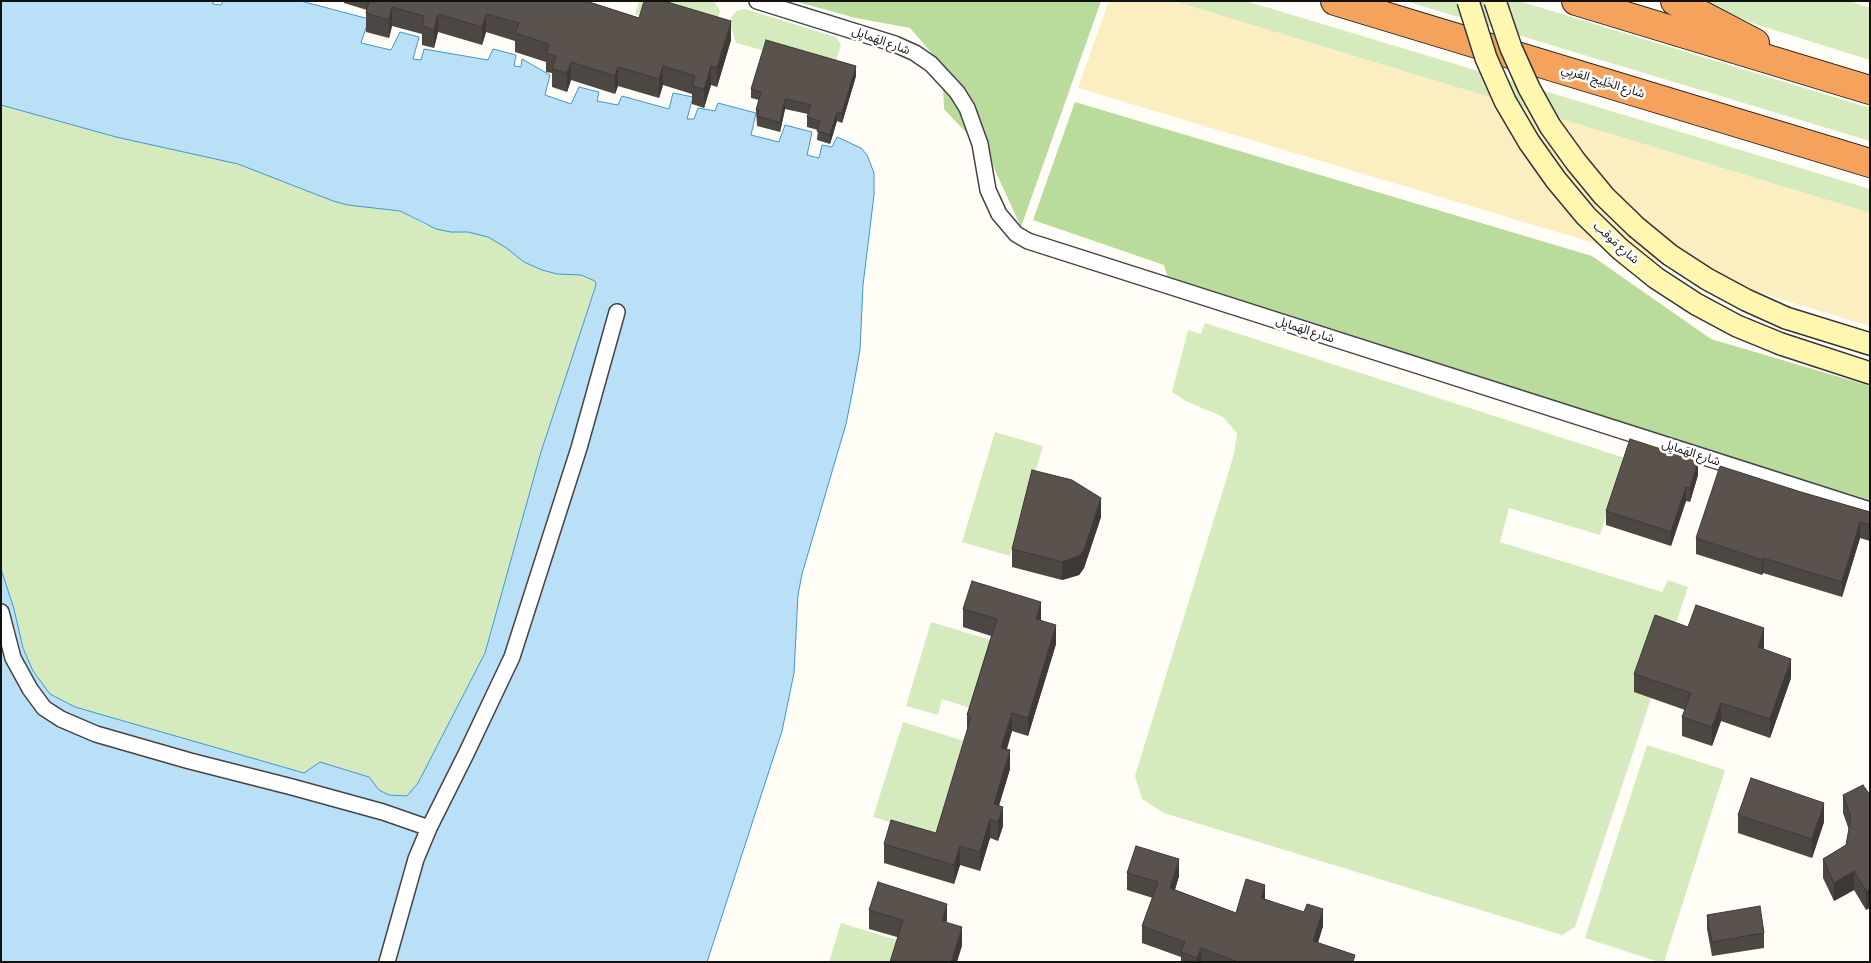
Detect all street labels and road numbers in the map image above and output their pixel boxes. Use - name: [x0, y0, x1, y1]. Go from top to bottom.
- street label: شارع الهَمايِل: [850, 24, 912, 58]
- street label: شارع الخَلِيج العَربِي: [1560, 62, 1646, 102]
- street label: شارع مَوقب: [1590, 219, 1642, 267]
- street label: شارع الهَمايِل: [1274, 314, 1336, 346]
- street label: شارع الهَمايِل: [1660, 437, 1722, 469]

